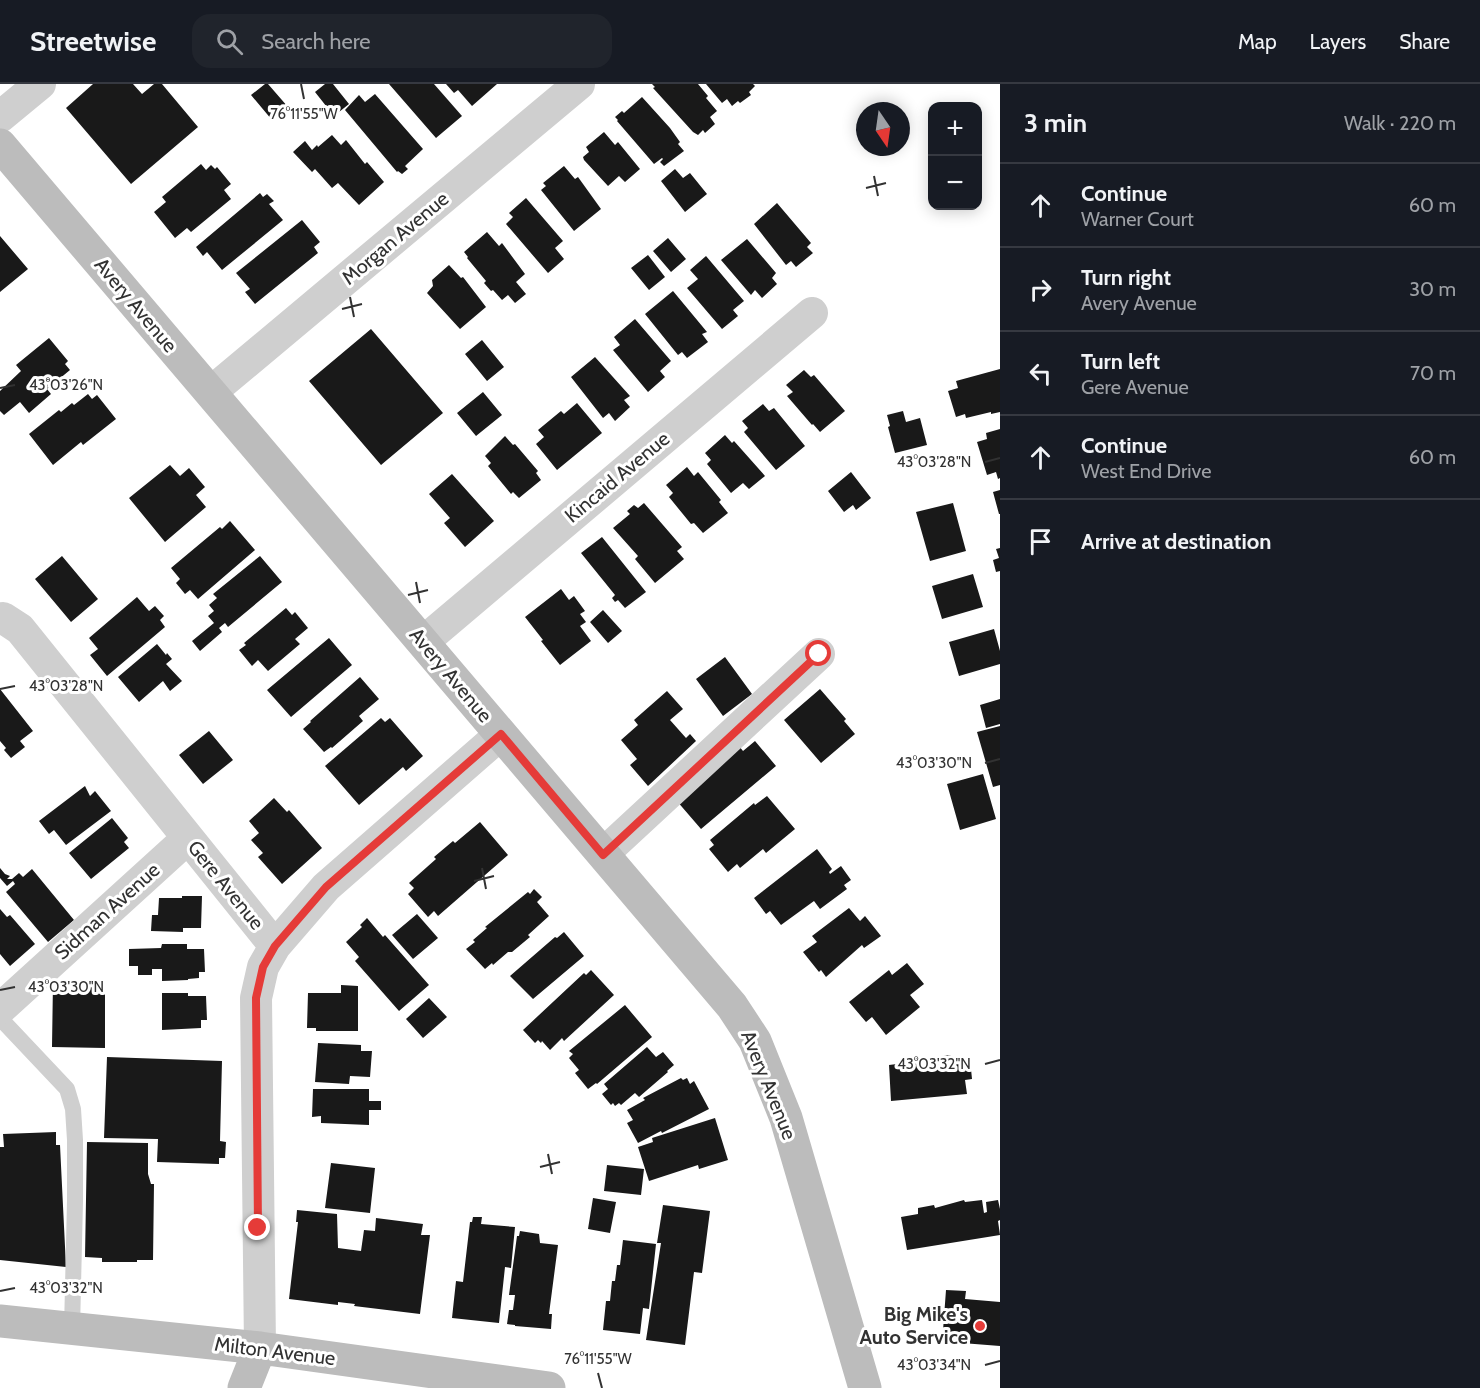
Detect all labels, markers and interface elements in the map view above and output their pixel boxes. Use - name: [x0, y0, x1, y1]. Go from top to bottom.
- search box: [192, 14, 612, 68]
- text: Streetwise: [30, 24, 156, 58]
- icon: search: [213, 25, 246, 58]
- text: Search here: [261, 28, 371, 55]
- text: Map: [1238, 29, 1277, 54]
- text: Layers: [1310, 29, 1366, 54]
- text: Share: [1399, 29, 1450, 54]
- north arrow: [856, 102, 910, 156]
- map controls: [928, 102, 982, 210]
- button: +: [928, 102, 982, 156]
- text: 76°11'55"W: [270, 105, 339, 123]
- text: 3 min: [1024, 107, 1087, 139]
- text: Walk · 220 m: [1344, 111, 1456, 135]
- button: −: [928, 156, 982, 210]
- text: Continue: [1081, 180, 1167, 207]
- street label: Morgan Avenue: [337, 186, 453, 290]
- icon: ahead: [1024, 189, 1057, 222]
- text: 60 m: [1409, 193, 1456, 217]
- text: Warner Court: [1081, 207, 1194, 231]
- street label: Avery Avenue: [90, 253, 182, 357]
- text: Turn right: [1081, 264, 1171, 291]
- icon: right: [1024, 273, 1057, 306]
- text: 30 m: [1409, 277, 1456, 301]
- text: Avery Avenue: [1081, 291, 1197, 315]
- text: Turn left: [1081, 348, 1160, 375]
- icon: left: [1024, 357, 1057, 390]
- text: 70 m: [1410, 361, 1456, 385]
- text: Gere Avenue: [1081, 375, 1189, 399]
- text: 43°03'26"N: [29, 376, 103, 394]
- street label: Kincaid Avenue: [560, 426, 674, 528]
- text: Continue: [1081, 432, 1167, 459]
- icon: ahead: [1024, 441, 1057, 474]
- text: 60 m: [1409, 445, 1456, 469]
- text: 43°03'28"N: [897, 453, 971, 471]
- text: West End Drive: [1081, 459, 1211, 483]
- icon: arrive: [1024, 525, 1057, 558]
- text: Arrive at destination: [1081, 528, 1271, 555]
- street label: Avery Avenue: [405, 623, 497, 727]
- route start: [805, 640, 831, 666]
- text: 43°03'28"N: [29, 677, 103, 695]
- text: 43°03'30"N: [896, 754, 972, 772]
- street label: Gere Avenue: [183, 836, 269, 934]
- street label: Sidman Avenue: [49, 858, 165, 964]
- text: 43°03'30"N: [28, 978, 104, 996]
- street label: Avery Avenue: [736, 1027, 802, 1143]
- text: 43°03'32"N: [897, 1055, 971, 1073]
- route end: [244, 1214, 270, 1240]
- text: 43°03'32"N: [29, 1279, 103, 1297]
- place label: Big Mike's Auto Service: [859, 1302, 968, 1349]
- marker: Big Mike's Auto Service: [973, 1319, 987, 1333]
- street label: Milton Avenue: [213, 1332, 337, 1370]
- text: 76°11'55"W: [564, 1350, 633, 1368]
- text: 43°03'34"N: [897, 1356, 971, 1374]

